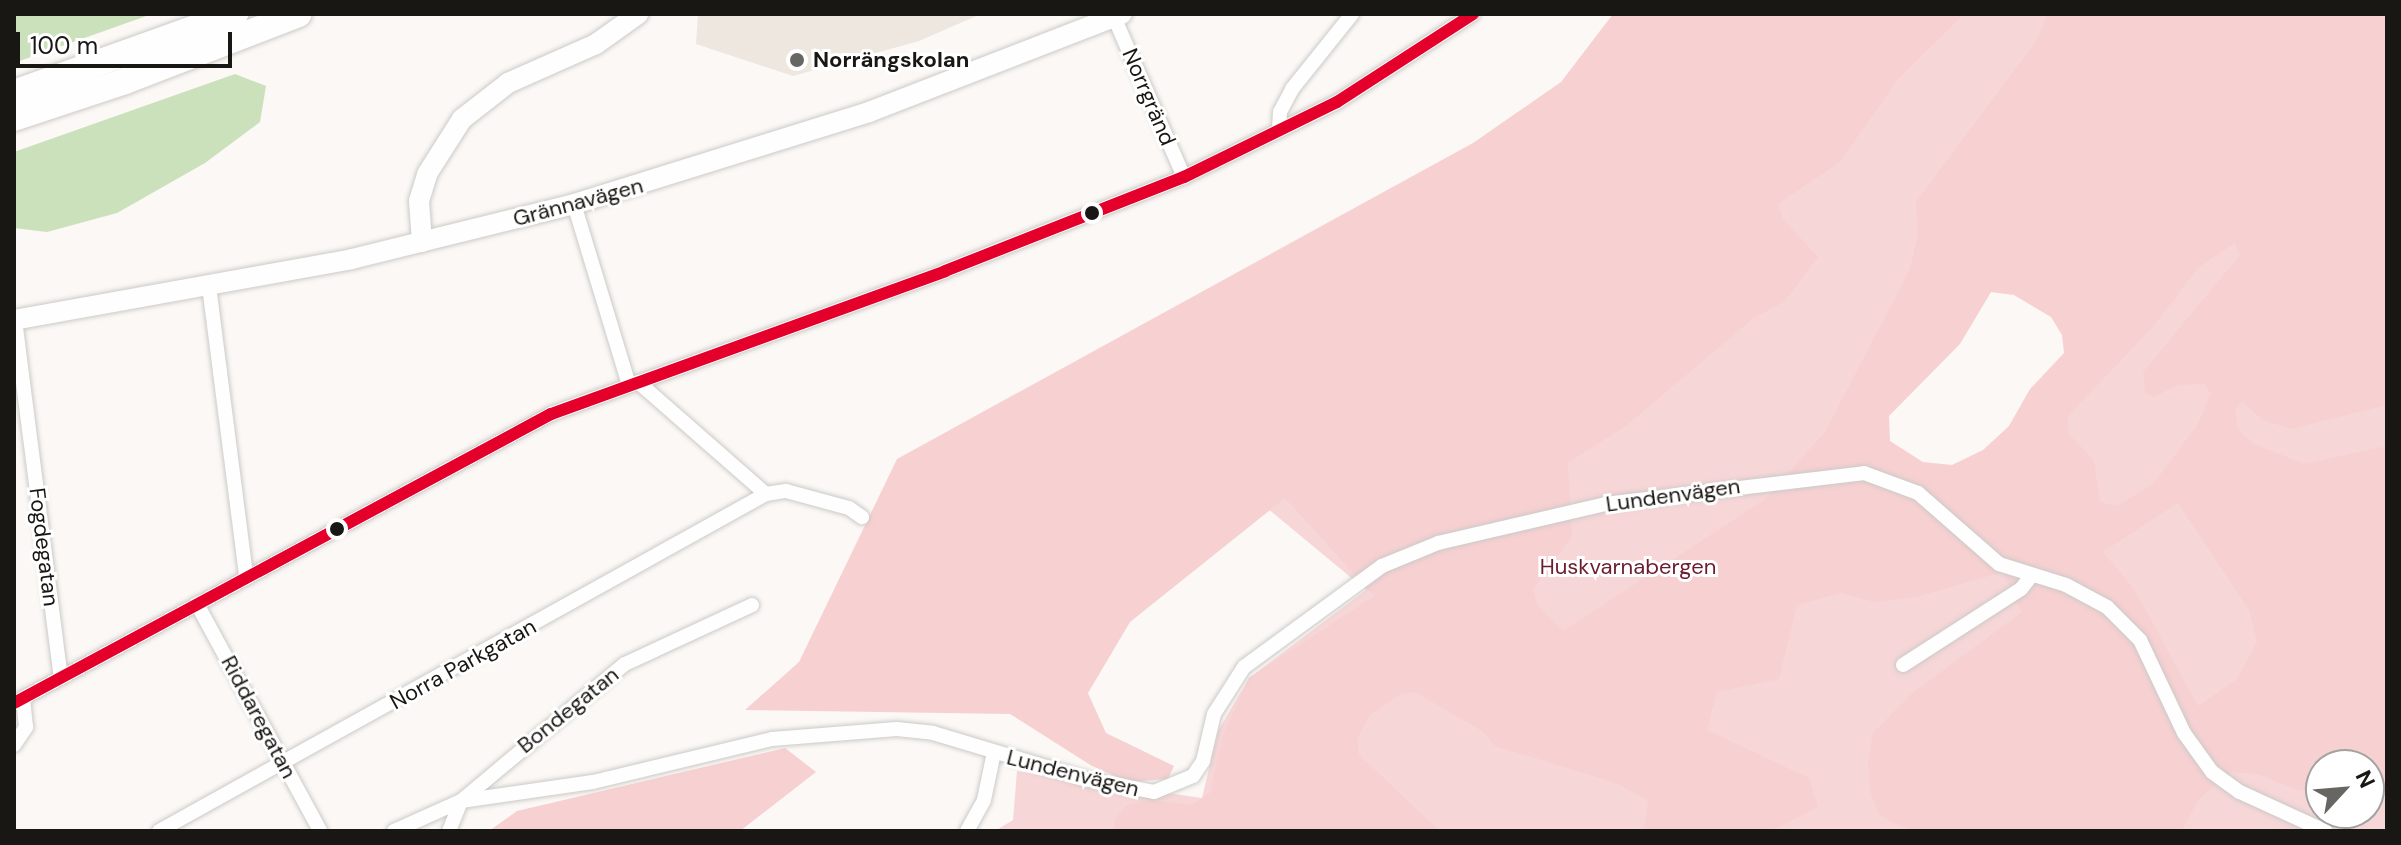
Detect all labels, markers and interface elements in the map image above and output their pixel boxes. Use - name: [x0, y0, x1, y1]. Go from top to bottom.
- scale bar: [20, 16, 236, 66]
- text: 100 m: [30, 30, 98, 61]
- street label: Norrgränd: [1117, 44, 1181, 150]
- place label: Norrängskolan: [813, 47, 969, 73]
- marker: Norrängskolan: [788, 51, 806, 69]
- street label: Grännavägen: [510, 172, 646, 232]
- unlabelled marker: [1084, 205, 1100, 221]
- street label: Lundenvägen: [1604, 472, 1742, 518]
- street label: Fogdegatan: [24, 486, 64, 608]
- unlabelled marker: [329, 521, 345, 537]
- park label: Huskvarnabergen: [1540, 554, 1716, 580]
- street label: Norra Parkgatan: [385, 613, 541, 715]
- street label: Riddaregatan: [216, 651, 302, 783]
- street label: Bondegatan: [512, 661, 624, 759]
- street label: Lundenvägen: [1004, 744, 1142, 802]
- north arrow: [2305, 749, 2385, 829]
- text: N: [2349, 766, 2382, 793]

